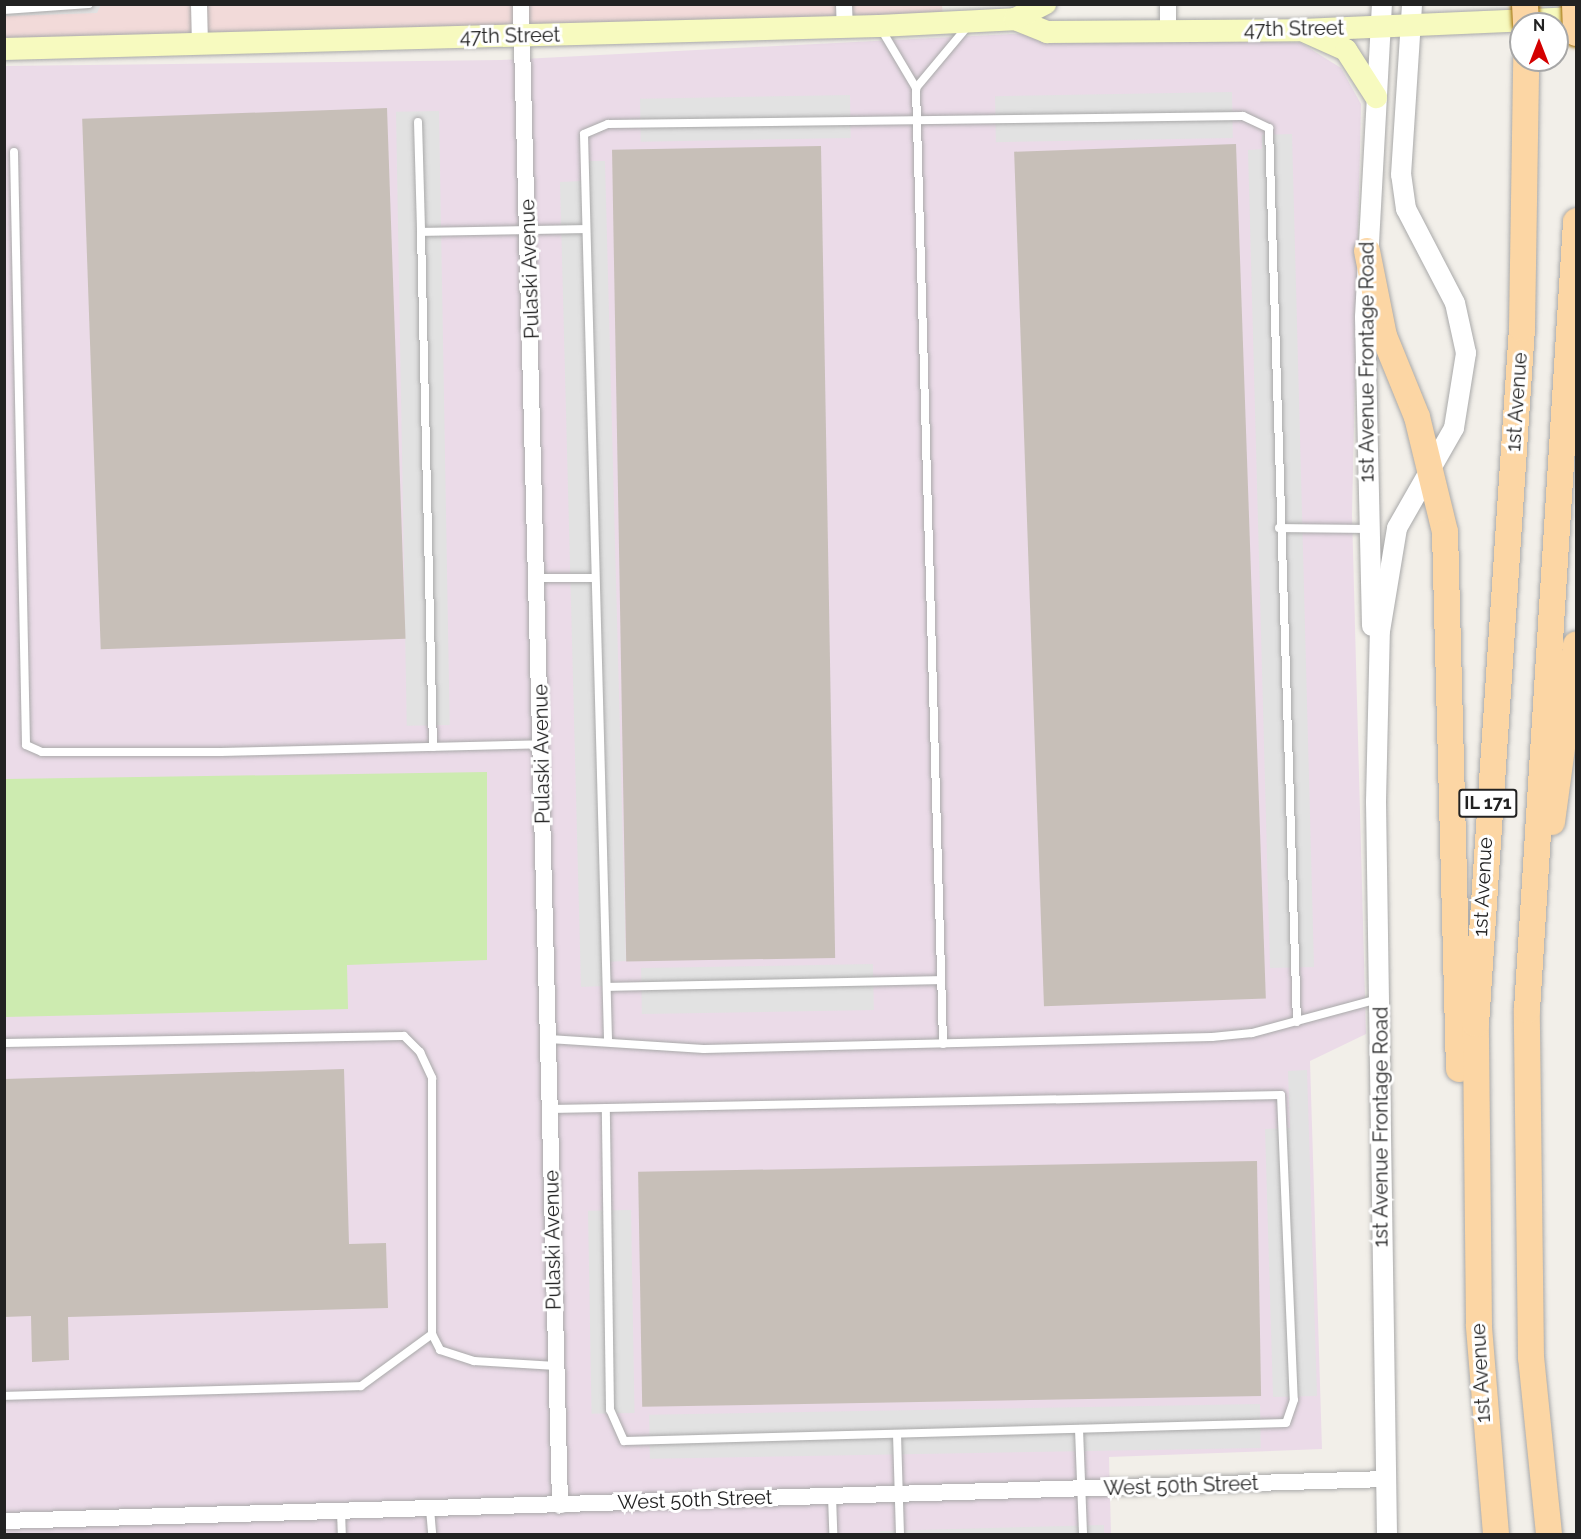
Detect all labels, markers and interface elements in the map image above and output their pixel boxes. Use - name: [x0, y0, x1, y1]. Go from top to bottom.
- north arrow: [1509, 12, 1569, 72]
- street label: 47th Street: [1244, 16, 1344, 42]
- text: N: [1533, 16, 1545, 35]
- street label: 47th Street: [460, 23, 560, 49]
- street label: Pulaski Avenue: [516, 198, 544, 340]
- street label: 1st Avenue Frontage Road: [1355, 241, 1379, 483]
- street label: 1st Avenue: [1502, 351, 1532, 453]
- street label: Pulaski Avenue: [529, 684, 555, 824]
- road number: IL 171: [1458, 788, 1518, 818]
- street label: 1st Avenue: [1468, 836, 1498, 938]
- street label: 1st Avenue Frontage Road: [1369, 1006, 1393, 1248]
- street label: Pulaski Avenue: [540, 1170, 566, 1310]
- street label: 1st Avenue: [1466, 1322, 1496, 1424]
- street label: West 50th Street: [1103, 1471, 1259, 1501]
- street label: West 50th Street: [617, 1485, 773, 1515]

